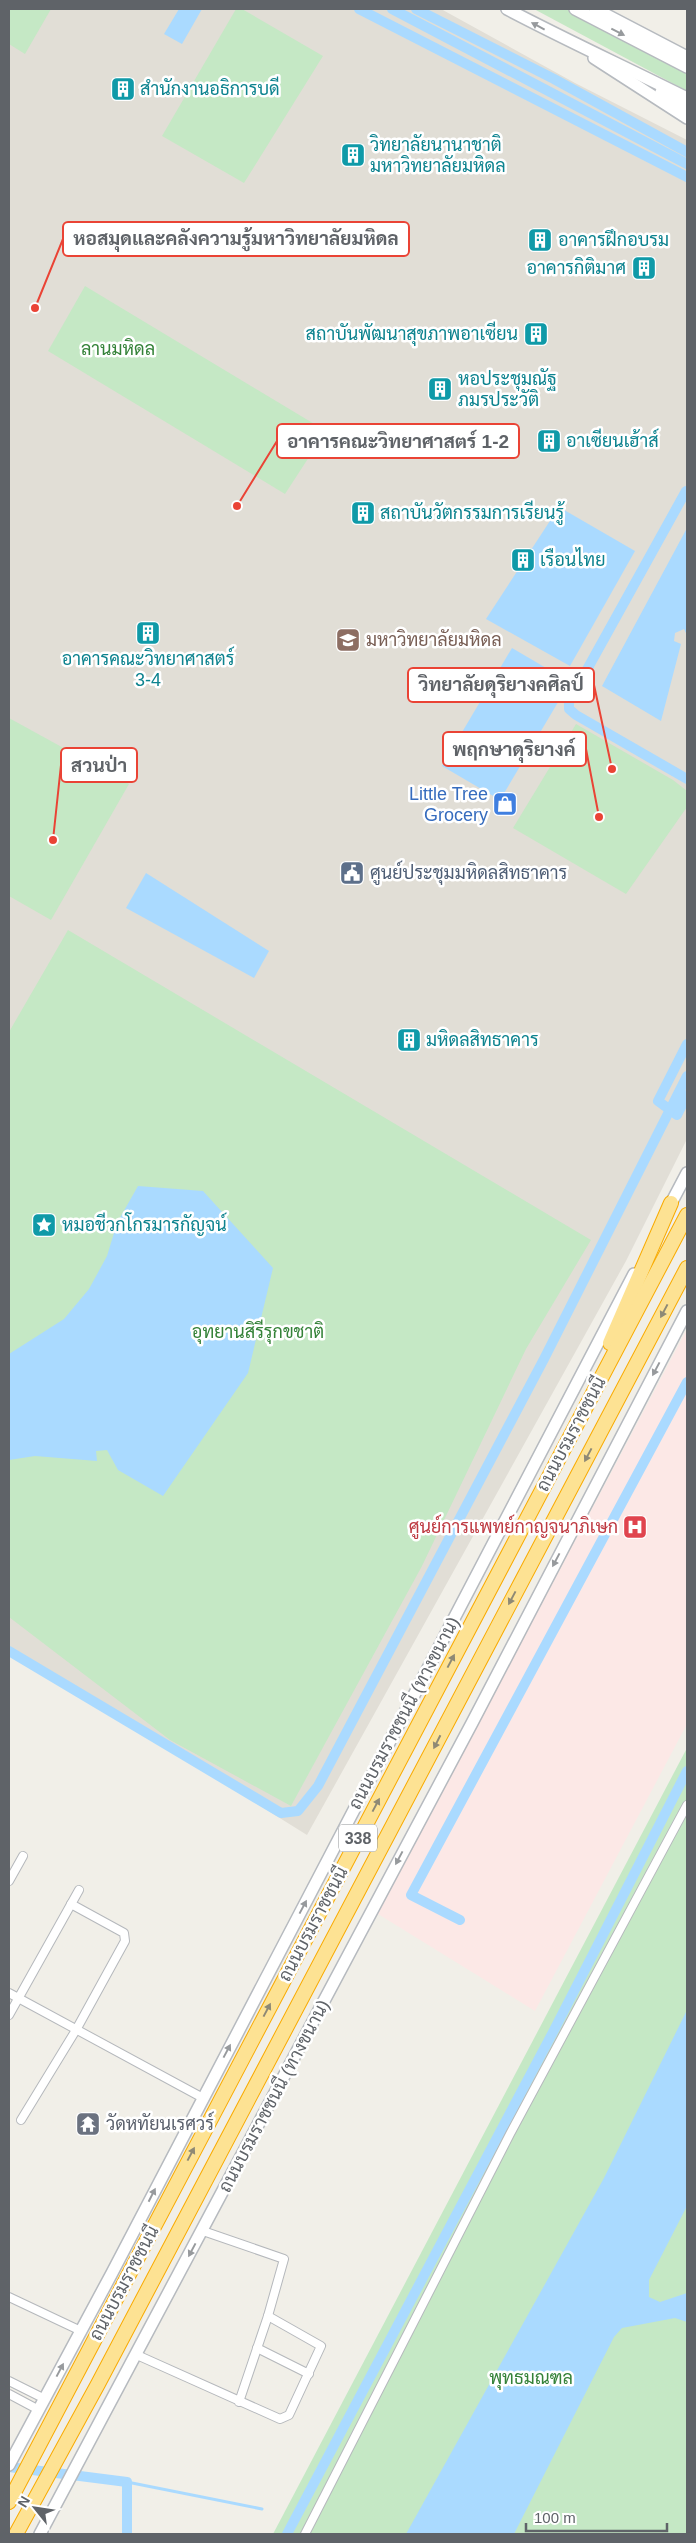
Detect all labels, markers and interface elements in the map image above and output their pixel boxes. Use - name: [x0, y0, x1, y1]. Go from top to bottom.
- one-way arrow: [531, 21, 545, 30]
- one-way arrow: [611, 28, 625, 36]
- building icon: สำนักงานอธิการบดี: [110, 76, 136, 102]
- place label: สำนักงานอธิการบดี: [140, 76, 280, 99]
- place label: วิทยาลัยนานาชาติ มหาวิทยาลัยมหิดล: [369, 134, 506, 176]
- building icon: วิทยาลัยนานาชาติ มหาวิทยาลัยมหิดล: [340, 142, 366, 168]
- callout: หอสมุดและคลังความรู้มหาวิทยาลัยมหิดล: [63, 222, 409, 256]
- text: หอสมุดและคลังความรู้มหาวิทยาลัยมหิดล: [73, 227, 399, 253]
- building icon: อาคารฝึกอบรม: [527, 227, 553, 253]
- place label: อาคารฝึกอบรม: [558, 229, 669, 250]
- building icon: อาคารกิติมาศ: [631, 255, 657, 281]
- place label: อาคารกิติมาศ: [526, 257, 626, 278]
- place label: สถาบันพัฒนาสุขภาพอาเซียน: [306, 321, 518, 346]
- building icon: สถาบันพัฒนาสุขภาพอาเซียน: [523, 321, 549, 347]
- park label: ลานมหิดล: [81, 338, 155, 359]
- place label: หอประชุมณัฐ ภมรประวัติ: [458, 368, 557, 410]
- building icon: หอประชุมณัฐ ภมรประวัติ: [427, 376, 453, 402]
- callout: อาคารคณะวิทยาศาสตร์ 1-2: [277, 424, 519, 458]
- building icon: อาเซียนเฮ้าส์: [536, 428, 562, 454]
- place label: อาเซียนเฮ้าส์: [566, 428, 659, 451]
- text: อาคารคณะวิทยาศาสตร์ 1-2: [287, 429, 509, 452]
- building icon: สถาบันวัตกรรมการเรียนรู้: [350, 500, 376, 526]
- place label: สถาบันวัตกรรมการเรียนรู้: [380, 500, 565, 526]
- building icon: เรือนไทย: [510, 547, 536, 573]
- place label: เรือนไทย: [540, 547, 605, 570]
- building icon: อาคารคณะวิทยาศาสตร์ 3-4: [135, 620, 161, 646]
- school or university icon: มหาวิทยาลัยมหิดล: [335, 627, 361, 653]
- place label: มหาวิทยาลัยมหิดล: [366, 629, 502, 650]
- place label: อาคารคณะวิทยาศาสตร์ 3-4: [62, 646, 235, 690]
- callout: วิทยาลัยดุริยางคศิลป์: [408, 668, 594, 702]
- text: วิทยาลัยดุริยางคศิลป์: [417, 672, 584, 699]
- callout: พฤกษาดุริยางค์: [443, 732, 586, 766]
- text: พฤกษาดุริยางค์: [452, 737, 576, 764]
- callout: สวนป่า: [61, 748, 137, 782]
- text: สวนป่า: [71, 754, 127, 776]
- place label: Little Tree Grocery: [409, 784, 488, 825]
- shop icon: Little Tree Grocery: [492, 791, 518, 817]
- public building icon: ศูนย์ประชุมมหิดลสิทธาคาร: [339, 860, 365, 886]
- place label: ศูนย์ประชุมมหิดลสิทธาคาร: [370, 860, 568, 886]
- building icon: มหิดลสิทธาคาร: [396, 1027, 422, 1053]
- place label: มหิดลสิทธาคาร: [426, 1029, 539, 1050]
- place icon: หมอชีวกโกรมารกัญจน์: [31, 1212, 57, 1238]
- place label: หมอชีวกโกรมารกัญจน์: [62, 1212, 227, 1236]
- one-way arrow: [660, 1305, 669, 1318]
- park label: อุทยานสิรีรุกขชาติ: [192, 1319, 324, 1344]
- one-way arrow: [652, 1362, 660, 1377]
- street label: ถนนบรมราชชนนี: [530, 1372, 610, 1495]
- one-way arrow: [584, 1448, 592, 1462]
- place label: ศูนย์การแพทย์กาญจนาภิเษก: [409, 1514, 618, 1540]
- hospital icon: ศูนย์การแพทย์กาญจนาภิเษก: [622, 1514, 648, 1540]
- one-way arrow: [552, 1552, 560, 1567]
- one-way arrow: [508, 1591, 516, 1606]
- street label: ถนนบรมราชชนนี (ทางขนาน): [342, 1612, 463, 1813]
- one-way arrow: [447, 1654, 455, 1668]
- one-way arrow: [433, 1735, 441, 1750]
- one-way arrow: [372, 1797, 380, 1812]
- road number: 338: [339, 1825, 377, 1852]
- one-way arrow: [395, 1851, 403, 1866]
- street label: ถนนบรมราชชนนี: [272, 1862, 352, 1985]
- one-way arrow: [299, 1900, 307, 1914]
- street label: ถนนบรมราชชนนี (ทางขนาน): [212, 1995, 333, 2196]
- one-way arrow: [263, 2003, 271, 2018]
- one-way arrow: [223, 2044, 231, 2058]
- temple icon: วัดหทัยนเรศวร์: [75, 2111, 101, 2137]
- place label: วัดหทัยนเรศวร์: [106, 2111, 214, 2134]
- one-way arrow: [187, 2147, 196, 2161]
- one-way arrow: [148, 2188, 156, 2202]
- street label: ถนนบรมราชชนนี: [83, 2221, 163, 2344]
- one-way arrow: [188, 2243, 197, 2256]
- one-way arrow: [56, 2362, 64, 2377]
- park label: พุทธมณฑล: [489, 2368, 573, 2390]
- north arrow: [10, 2483, 60, 2533]
- text: N: [14, 2493, 33, 2510]
- scale bar: [526, 2500, 667, 2532]
- text: 100 m: [534, 2509, 576, 2526]

